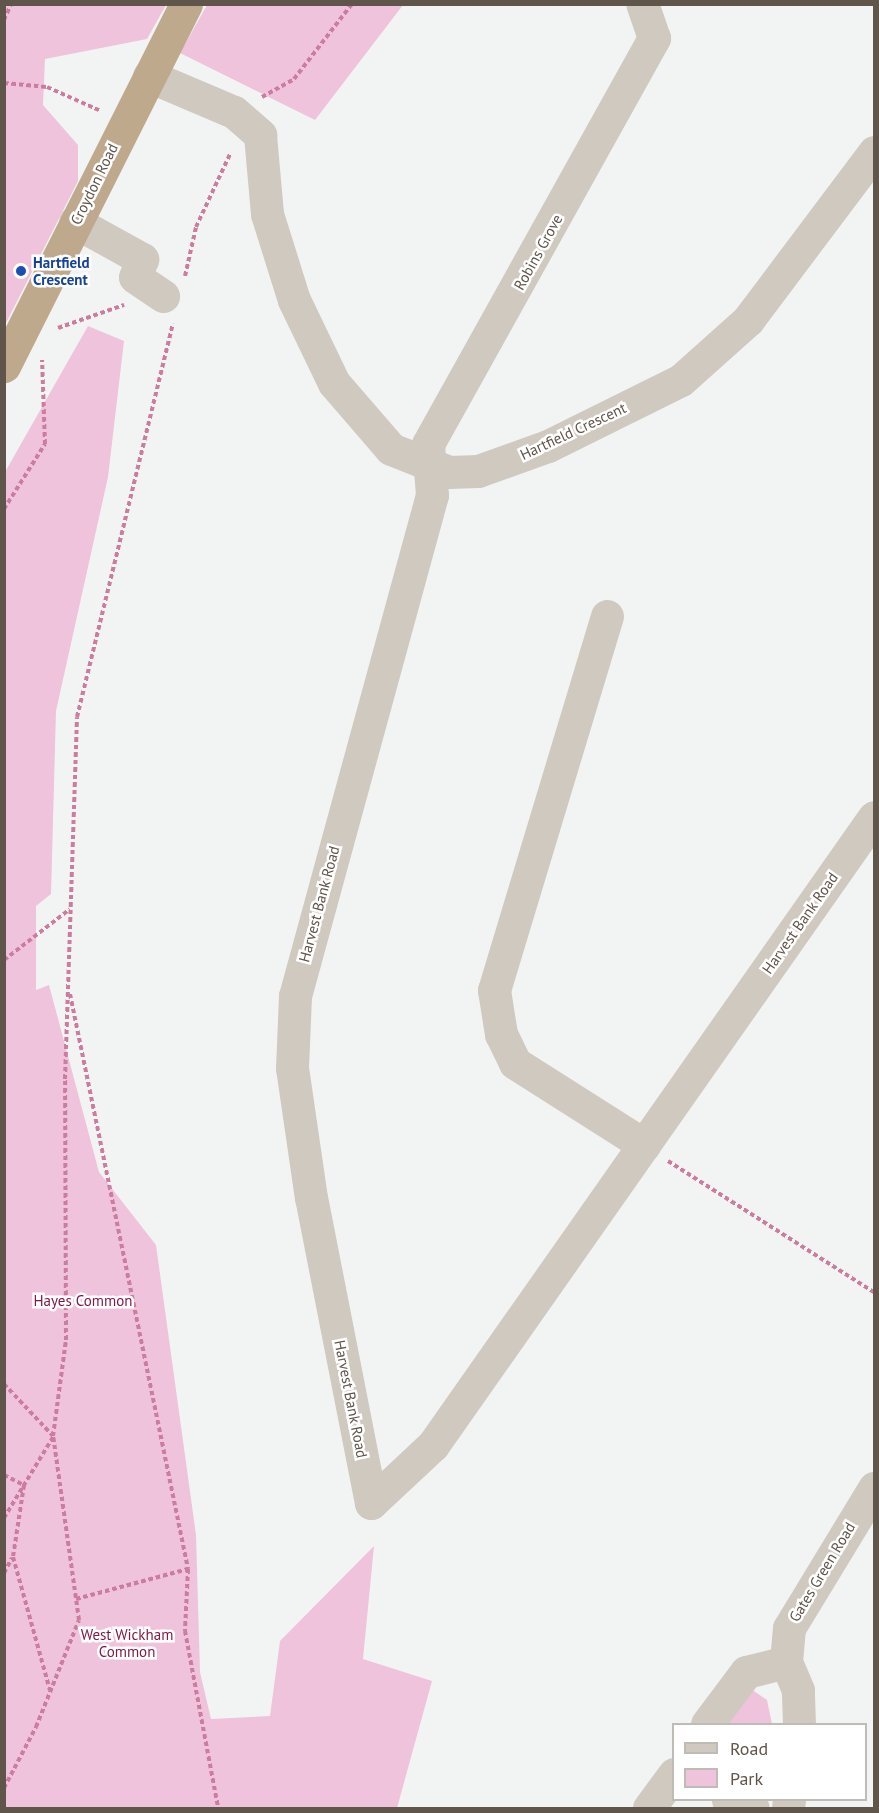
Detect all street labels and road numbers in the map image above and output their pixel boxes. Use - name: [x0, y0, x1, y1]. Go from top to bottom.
- street label: Croydon Road: [67, 140, 121, 228]
- street label: Robins Grove: [510, 211, 566, 293]
- street label: Hartfield Crescent: [517, 399, 629, 463]
- street label: Harvest Bank Road: [295, 844, 343, 964]
- street label: Harvest Bank Road: [758, 869, 842, 977]
- street label: Harvest Bank Road: [331, 1338, 371, 1460]
- street label: Gates Green Road: [785, 1519, 859, 1625]

